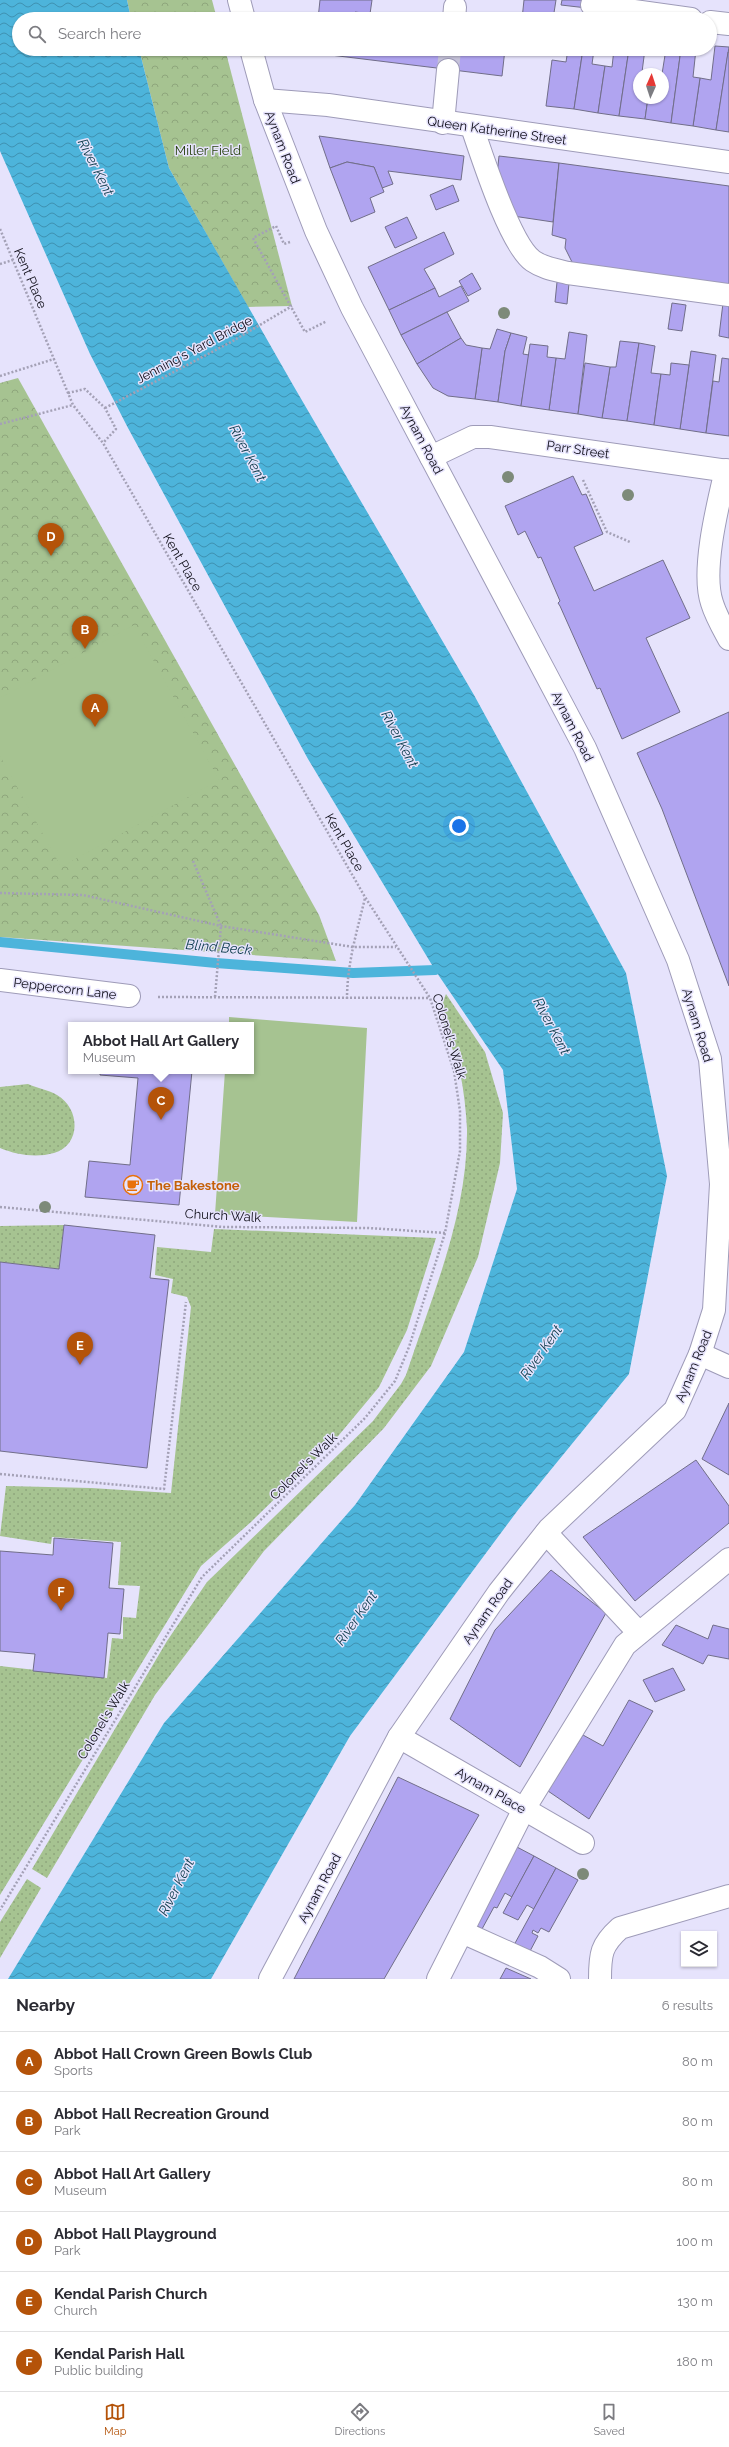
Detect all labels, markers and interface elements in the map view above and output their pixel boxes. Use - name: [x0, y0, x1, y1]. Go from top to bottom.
- search box: [12, 12, 717, 56]
- icon: search: [26, 23, 48, 45]
- text: Search here: [58, 25, 141, 43]
- north arrow: [633, 68, 669, 104]
- street label: Aynam Road: [262, 109, 303, 186]
- street label: Queen Katherine Street: [426, 113, 568, 148]
- water label: River Kent: [75, 136, 117, 199]
- park label: Miller Field: [175, 143, 241, 158]
- street label: Kent Place: [11, 246, 50, 311]
- street label: Jenning's Yard Bridge: [134, 312, 255, 386]
- street label: Aynam Road: [397, 402, 446, 477]
- water label: River Kent: [226, 422, 270, 484]
- street label: Parr Street: [546, 438, 611, 461]
- pin: D: [38, 523, 64, 556]
- street label: Kent Place: [160, 531, 205, 594]
- pin: B: [72, 616, 98, 649]
- street label: Aynam Road: [549, 689, 597, 764]
- pin: A: [82, 694, 108, 727]
- water label: River Kent: [378, 708, 422, 770]
- street label: Kent Place: [322, 811, 367, 874]
- your location: [449, 816, 469, 836]
- water label: Blind Beck: [185, 936, 253, 958]
- street label: Peppercorn Lane: [13, 975, 118, 1002]
- street label: Aynam Road: [679, 986, 716, 1064]
- street label: Colonel's Walk: [429, 992, 470, 1081]
- water label: River Kent: [530, 995, 574, 1057]
- popup: [68, 1022, 254, 1074]
- text: Abbot Hall Art Gallery: [83, 1032, 239, 1050]
- text: Museum: [83, 1050, 135, 1065]
- pin: C: [148, 1087, 174, 1120]
- cafe icon: The Bakestone: [122, 1174, 144, 1196]
- place label: The Bakestone: [147, 1178, 240, 1193]
- street label: Church Walk: [184, 1206, 262, 1225]
- water label: River Kent: [517, 1322, 566, 1382]
- street label: Aynam Road: [672, 1328, 715, 1404]
- pin: E: [67, 1332, 93, 1365]
- street label: Colonel's Walk: [267, 1430, 340, 1503]
- street label: Aynam Road: [459, 1576, 515, 1647]
- pin: F: [48, 1578, 74, 1611]
- water label: River Kent: [332, 1588, 381, 1648]
- street label: Colonel's Walk: [74, 1678, 133, 1762]
- street label: Aynam Place: [453, 1764, 529, 1817]
- street label: Aynam Road: [295, 1851, 344, 1926]
- water label: River Kent: [155, 1855, 197, 1918]
- map controls: [681, 1931, 717, 1967]
- button: layers: [681, 1931, 717, 1967]
- text: Nearby: [16, 1995, 75, 2015]
- text: 6 results: [662, 1998, 713, 2013]
- text: Abbot Hall Crown Green Bowls Club: [54, 2045, 312, 2063]
- text: A: [25, 2054, 33, 2069]
- text: 80 m: [682, 2054, 713, 2069]
- text: Sports: [54, 2063, 93, 2078]
- text: Abbot Hall Recreation Ground: [54, 2105, 269, 2123]
- text: B: [25, 2114, 33, 2129]
- text: 80 m: [682, 2114, 713, 2129]
- text: Park: [54, 2123, 81, 2138]
- text: Abbot Hall Art Gallery: [54, 2165, 211, 2183]
- text: C: [25, 2174, 33, 2189]
- text: 80 m: [682, 2174, 713, 2189]
- text: Museum: [54, 2183, 107, 2198]
- text: Abbot Hall Playground: [54, 2225, 217, 2243]
- text: D: [24, 2234, 34, 2249]
- text: 100 m: [676, 2234, 713, 2249]
- text: Park: [54, 2243, 81, 2258]
- text: Kendal Parish Church: [54, 2285, 207, 2303]
- text: E: [25, 2294, 33, 2309]
- text: 130 m: [677, 2294, 713, 2309]
- text: Church: [54, 2303, 97, 2318]
- text: Kendal Parish Hall: [54, 2345, 185, 2363]
- text: F: [25, 2354, 33, 2369]
- text: 180 m: [677, 2354, 713, 2369]
- text: Public building: [54, 2363, 143, 2378]
- tab: Map: [104, 2401, 126, 2438]
- tab: Directions: [335, 2401, 385, 2438]
- tab: Saved: [593, 2401, 625, 2438]

